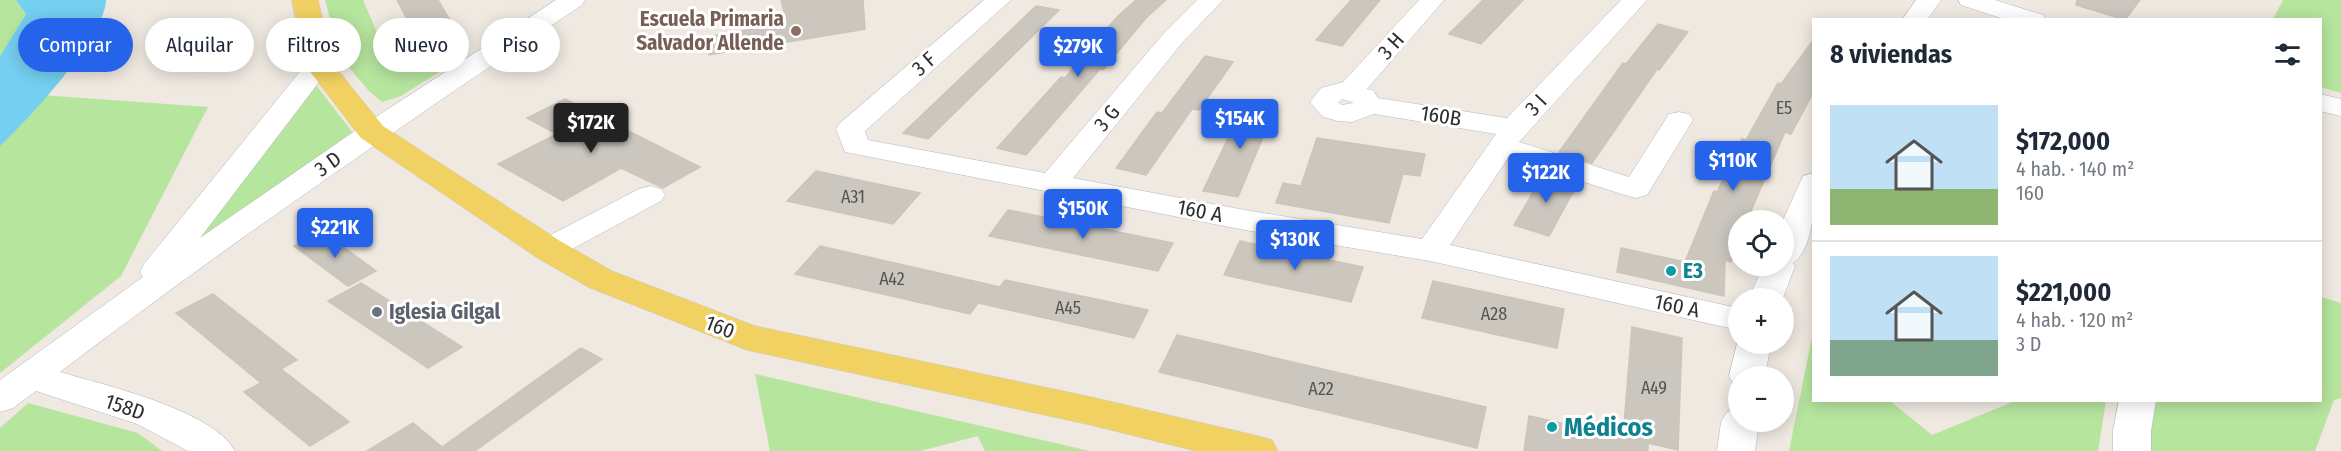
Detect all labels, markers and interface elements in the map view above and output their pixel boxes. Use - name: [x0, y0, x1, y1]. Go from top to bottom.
- place label: Escuela Primaria Salvador Allende: [636, 6, 784, 56]
- chip: Comprar: [18, 18, 133, 72]
- chip: Alquilar: [145, 18, 254, 72]
- chip: Filtros: [266, 18, 361, 72]
- chip: Nuevo: [373, 18, 469, 72]
- chip: Piso: [481, 18, 560, 72]
- marker: Escuela Primaria Salvador Allende: [789, 24, 803, 38]
- pin: $279K: [1036, 27, 1120, 78]
- street label: 3 H: [1372, 27, 1410, 65]
- text: $279K: [1053, 34, 1103, 58]
- icon: filters: [2271, 38, 2304, 71]
- text: 8 viviendas: [1830, 39, 1952, 70]
- street label: 3 F: [907, 46, 941, 82]
- street label: 3 I: [1520, 89, 1552, 121]
- house number: E5: [1776, 97, 1792, 119]
- pin: $154K: [1198, 99, 1282, 150]
- street label: 3 G: [1089, 100, 1125, 136]
- street label: 160B: [1419, 100, 1463, 132]
- pin: $172K: [549, 103, 633, 154]
- text: $154K: [1215, 106, 1265, 130]
- text: $172K: [567, 110, 615, 134]
- text: $172,000: [2016, 126, 2110, 157]
- icon: home: [1878, 129, 1950, 201]
- pin: $110K: [1691, 141, 1775, 192]
- street label: 3 D: [310, 146, 346, 182]
- text: $110K: [1709, 148, 1757, 172]
- pin: $122K: [1504, 153, 1588, 204]
- text: 4 hab. · 140 m²: [2016, 157, 2134, 181]
- text: $122K: [1522, 160, 1570, 184]
- text: 160: [2016, 181, 2044, 205]
- house number: A31: [841, 186, 865, 208]
- pin: $150K: [1041, 189, 1125, 240]
- street label: 160 A: [1175, 194, 1225, 228]
- text: $150K: [1058, 196, 1108, 220]
- pin: $221K: [293, 208, 377, 259]
- map controls: [1728, 210, 1794, 432]
- button: locate: [1728, 210, 1794, 276]
- text: $221K: [311, 215, 359, 239]
- pin: $130K: [1253, 220, 1337, 271]
- text: $130K: [1270, 227, 1320, 251]
- place label: E3: [1683, 258, 1703, 284]
- marker: E3: [1664, 264, 1678, 278]
- house number: A42: [879, 268, 905, 290]
- text: $221,000: [2016, 277, 2111, 308]
- icon: home: [1878, 280, 1950, 352]
- button: +: [1728, 288, 1794, 354]
- street label: 160 A: [1652, 289, 1702, 323]
- house number: A45: [1055, 297, 1081, 319]
- place label: Iglesia Gilgal: [389, 299, 501, 325]
- house number: A28: [1481, 303, 1507, 325]
- marker: Iglesia Gilgal: [370, 305, 384, 319]
- text: 4 hab. · 120 m²: [2016, 308, 2133, 332]
- street label: 160: [702, 310, 738, 344]
- text: 3 D: [2016, 332, 2041, 356]
- button: −: [1728, 366, 1794, 432]
- house number: A49: [1641, 377, 1667, 399]
- house number: A22: [1308, 378, 1334, 400]
- street label: 158D: [102, 388, 148, 426]
- place label: Médicos: [1564, 412, 1653, 443]
- marker: Médicos: [1545, 420, 1559, 434]

